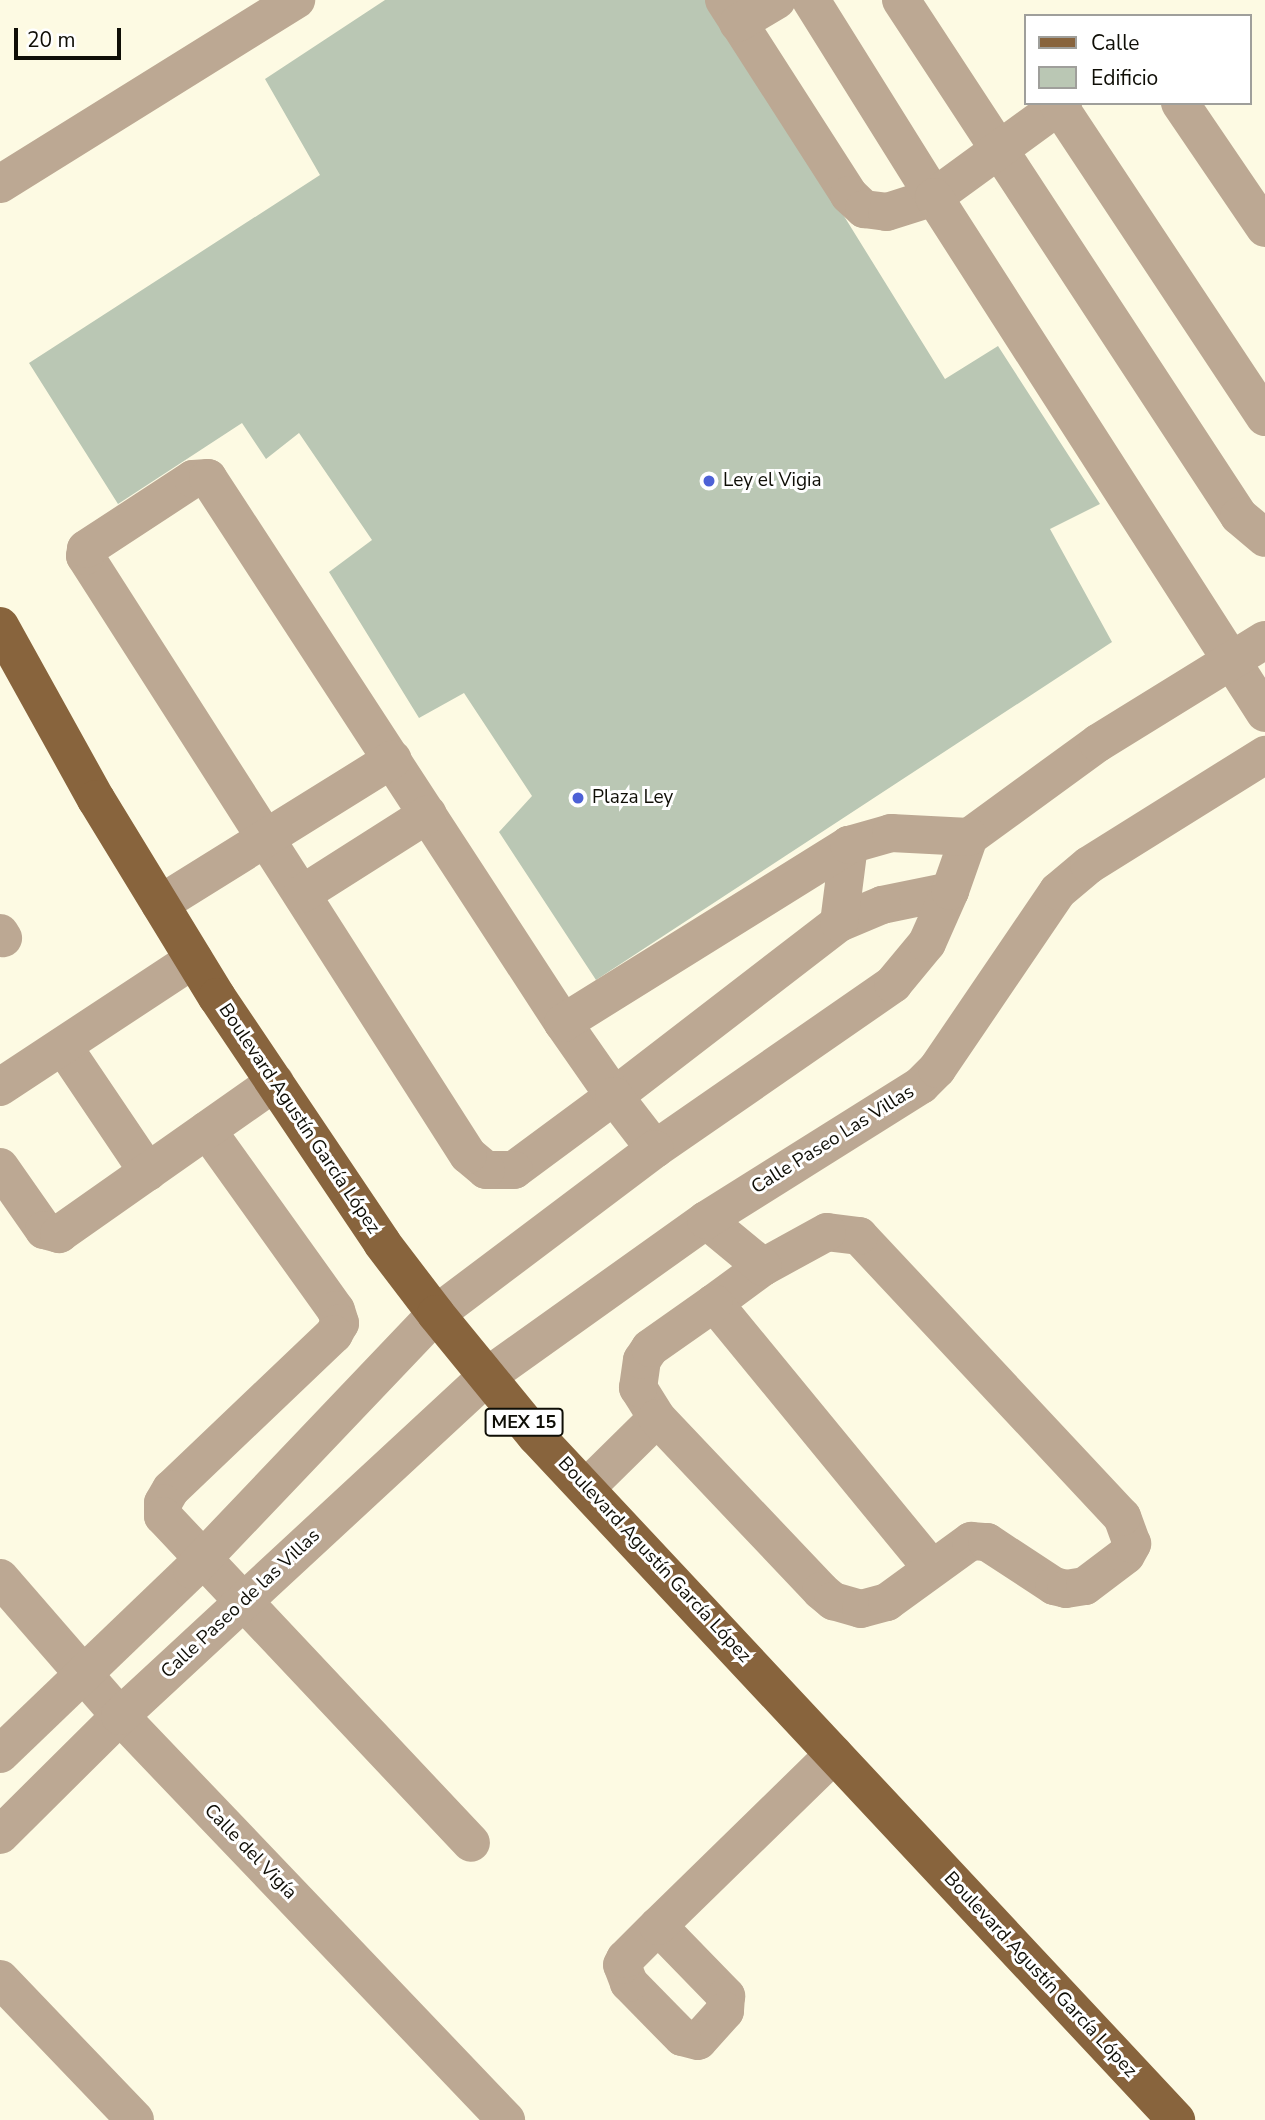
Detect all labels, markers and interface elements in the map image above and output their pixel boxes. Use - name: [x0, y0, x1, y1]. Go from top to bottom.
- scale bar: [18, 14, 124, 58]
- legend: [1024, 14, 1251, 105]
- text: 20 m: [27, 26, 76, 54]
- text: Calle: [1091, 29, 1139, 57]
- text: Edificio: [1091, 64, 1158, 92]
- place label: Ley el Vigia: [723, 470, 822, 492]
- marker: Ley el Vigia: [701, 473, 717, 489]
- place label: Plaza Ley: [592, 787, 673, 809]
- marker: Plaza Ley: [570, 790, 586, 806]
- street label: Boulevard Agustín García López: [213, 1000, 385, 1238]
- street label: Calle Paseo Las Villas: [748, 1081, 918, 1199]
- road number: MEX 15: [484, 1408, 564, 1436]
- street label: Boulevard Agustín García López: [553, 1453, 755, 1667]
- street label: Calle Paseo de las Villas: [157, 1524, 325, 1684]
- street label: Calle del Vigía: [199, 1800, 301, 1904]
- street label: Boulevard Agustín García López: [939, 1868, 1141, 2082]

